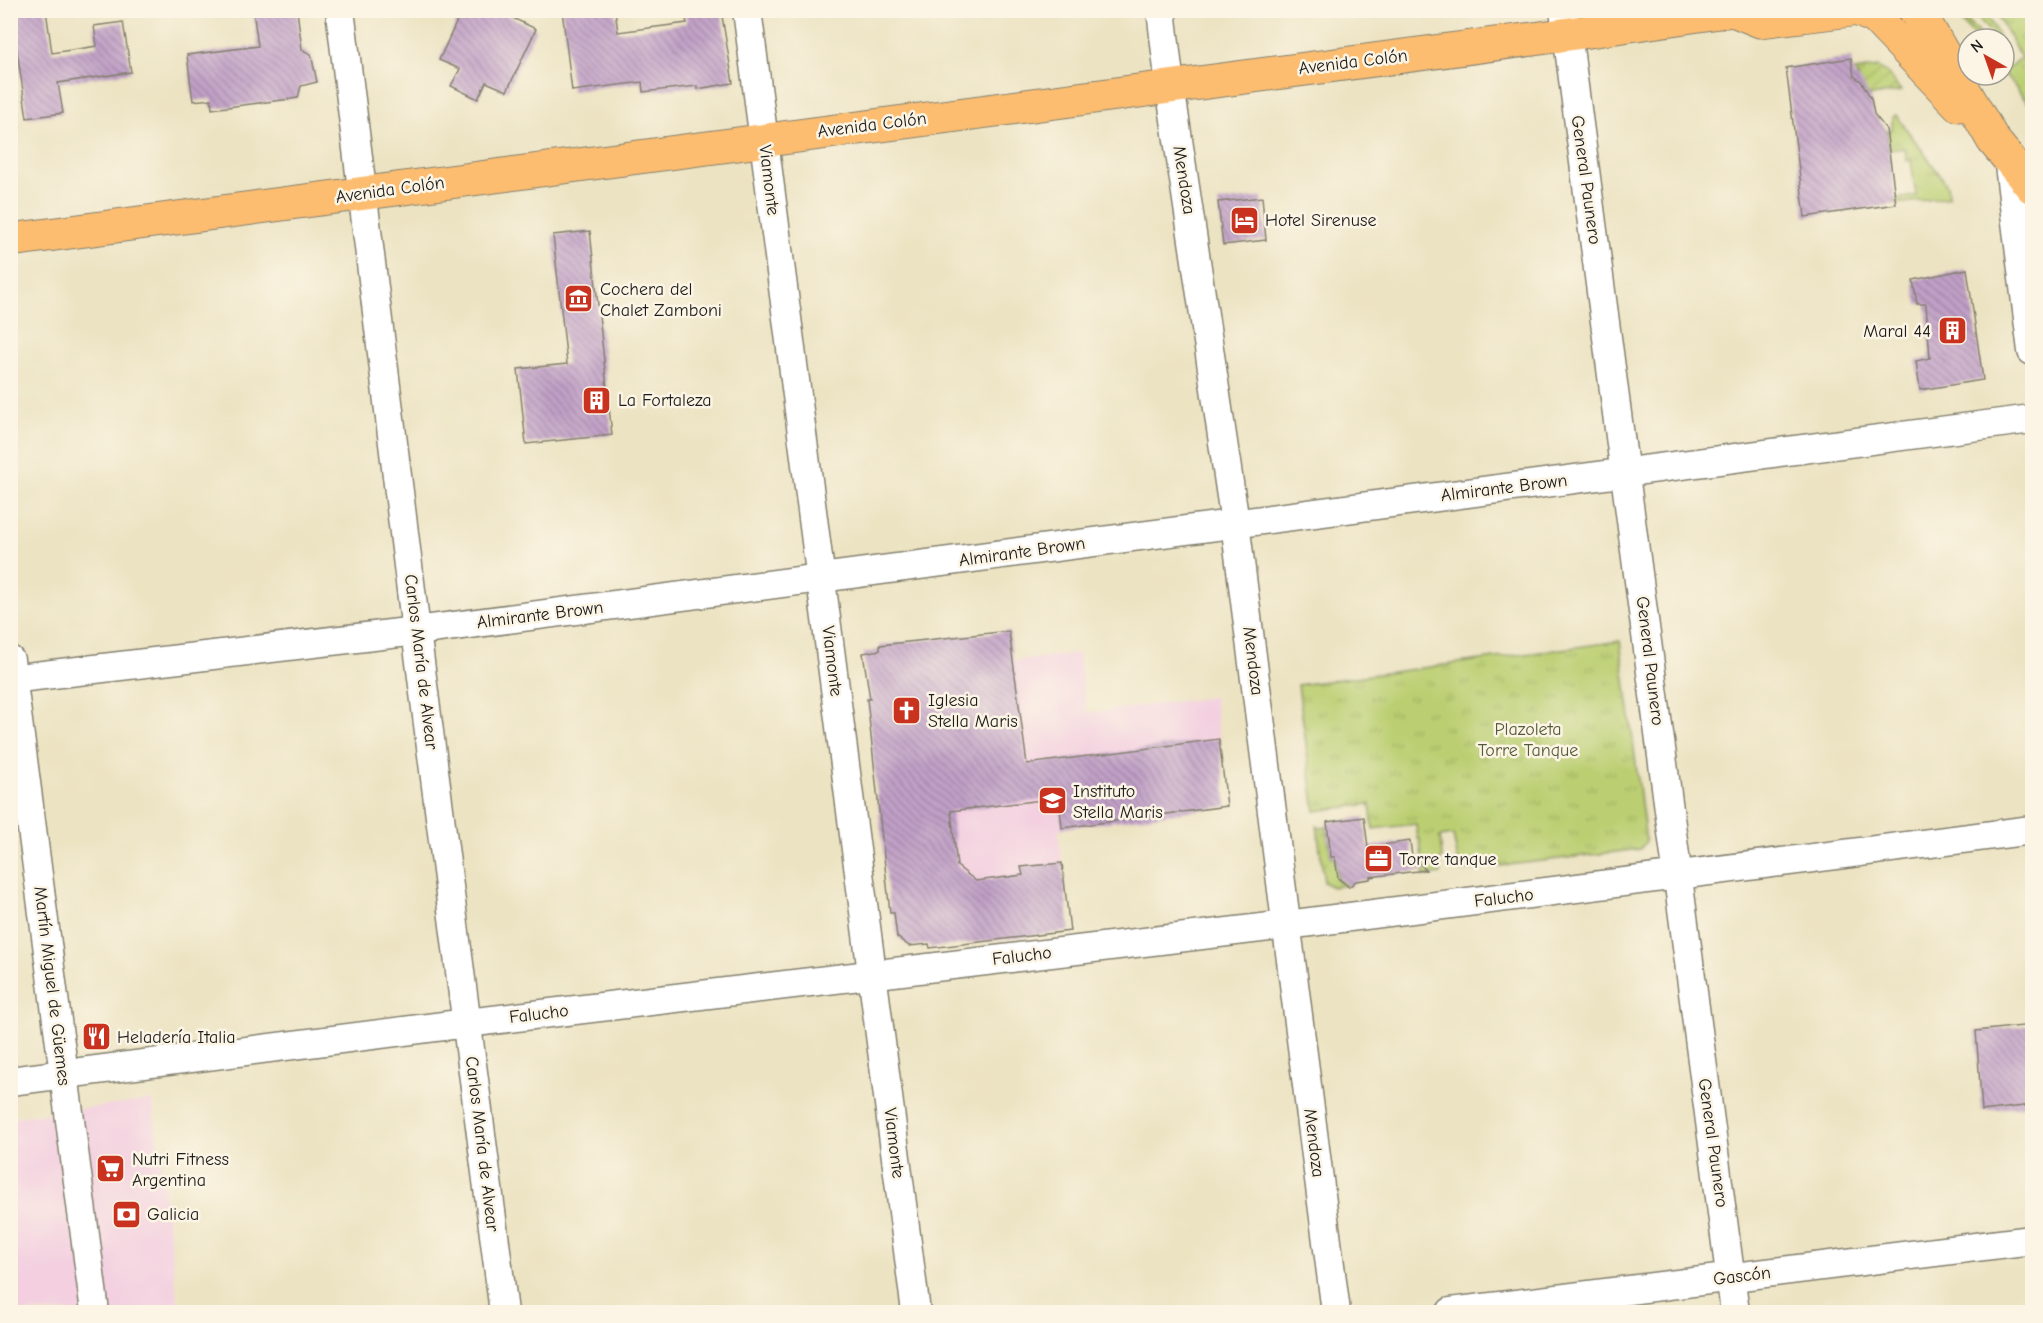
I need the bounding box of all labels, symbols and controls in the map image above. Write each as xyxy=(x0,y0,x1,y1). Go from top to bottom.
north arrow xyxy=(1956,27,2016,87)
text: N xyxy=(1967,36,1987,57)
street label: Avenida Colón xyxy=(1297,45,1409,79)
street label: Avenida Colón xyxy=(816,108,928,142)
street label: General Paunero xyxy=(1567,114,1605,246)
street label: Viamonte xyxy=(754,143,784,217)
street label: Mendoza xyxy=(1168,144,1200,216)
street label: Avenida Colón xyxy=(334,172,446,208)
hotel icon: Hotel Sirenuse xyxy=(1228,204,1260,236)
place label: Hotel Sirenuse xyxy=(1265,210,1376,231)
place label: Cochera del Chalet Zamboni xyxy=(600,279,722,321)
museum icon: Cochera del Chalet Zamboni xyxy=(563,283,595,315)
building icon: Maral 44 xyxy=(1936,315,1968,347)
place label: Maral 44 xyxy=(1863,321,1931,342)
building icon: La Fortaleza xyxy=(581,384,613,416)
place label: La Fortaleza xyxy=(618,390,712,411)
street label: Almirante Brown xyxy=(1440,470,1568,506)
street label: Almirante Brown xyxy=(958,533,1086,571)
street label: Carlos María de Alvear xyxy=(400,573,442,752)
street label: General Paunero xyxy=(1632,595,1668,727)
street label: Almirante Brown xyxy=(476,597,604,633)
street label: Viamonte xyxy=(817,624,847,698)
street label: Mendoza xyxy=(1238,625,1268,697)
place label: Iglesia Stella Maris xyxy=(928,690,1018,732)
church icon: Iglesia Stella Maris xyxy=(891,694,923,726)
park label: Plazoleta Torre Tanque xyxy=(1478,719,1578,761)
place label: Instituto Stella Maris xyxy=(1073,781,1163,823)
school or university icon: Instituto Stella Maris xyxy=(1036,785,1068,817)
office icon: Torre tanque xyxy=(1362,843,1394,875)
place label: Torre tanque xyxy=(1399,849,1497,870)
street label: Falucho xyxy=(1473,884,1535,912)
street label: Martín Miguel de Güemes xyxy=(29,885,75,1087)
street label: Falucho xyxy=(991,942,1053,970)
street label: Falucho xyxy=(508,1000,570,1028)
restaurant icon: Heladería Italia xyxy=(80,1021,112,1053)
place label: Heladería Italia xyxy=(117,1027,236,1048)
street label: Carlos María de Alvear xyxy=(461,1055,503,1234)
street label: General Paunero xyxy=(1694,1077,1732,1209)
street label: Viamonte xyxy=(879,1106,909,1180)
street label: Mendoza xyxy=(1299,1107,1329,1179)
place label: Nutri Fitness Argentina xyxy=(132,1149,229,1191)
supermarket icon: Nutri Fitness Argentina xyxy=(95,1153,127,1185)
bank icon: Galicia xyxy=(110,1198,142,1230)
place label: Galicia xyxy=(147,1204,199,1225)
street label: Gascón xyxy=(1712,1262,1772,1290)

